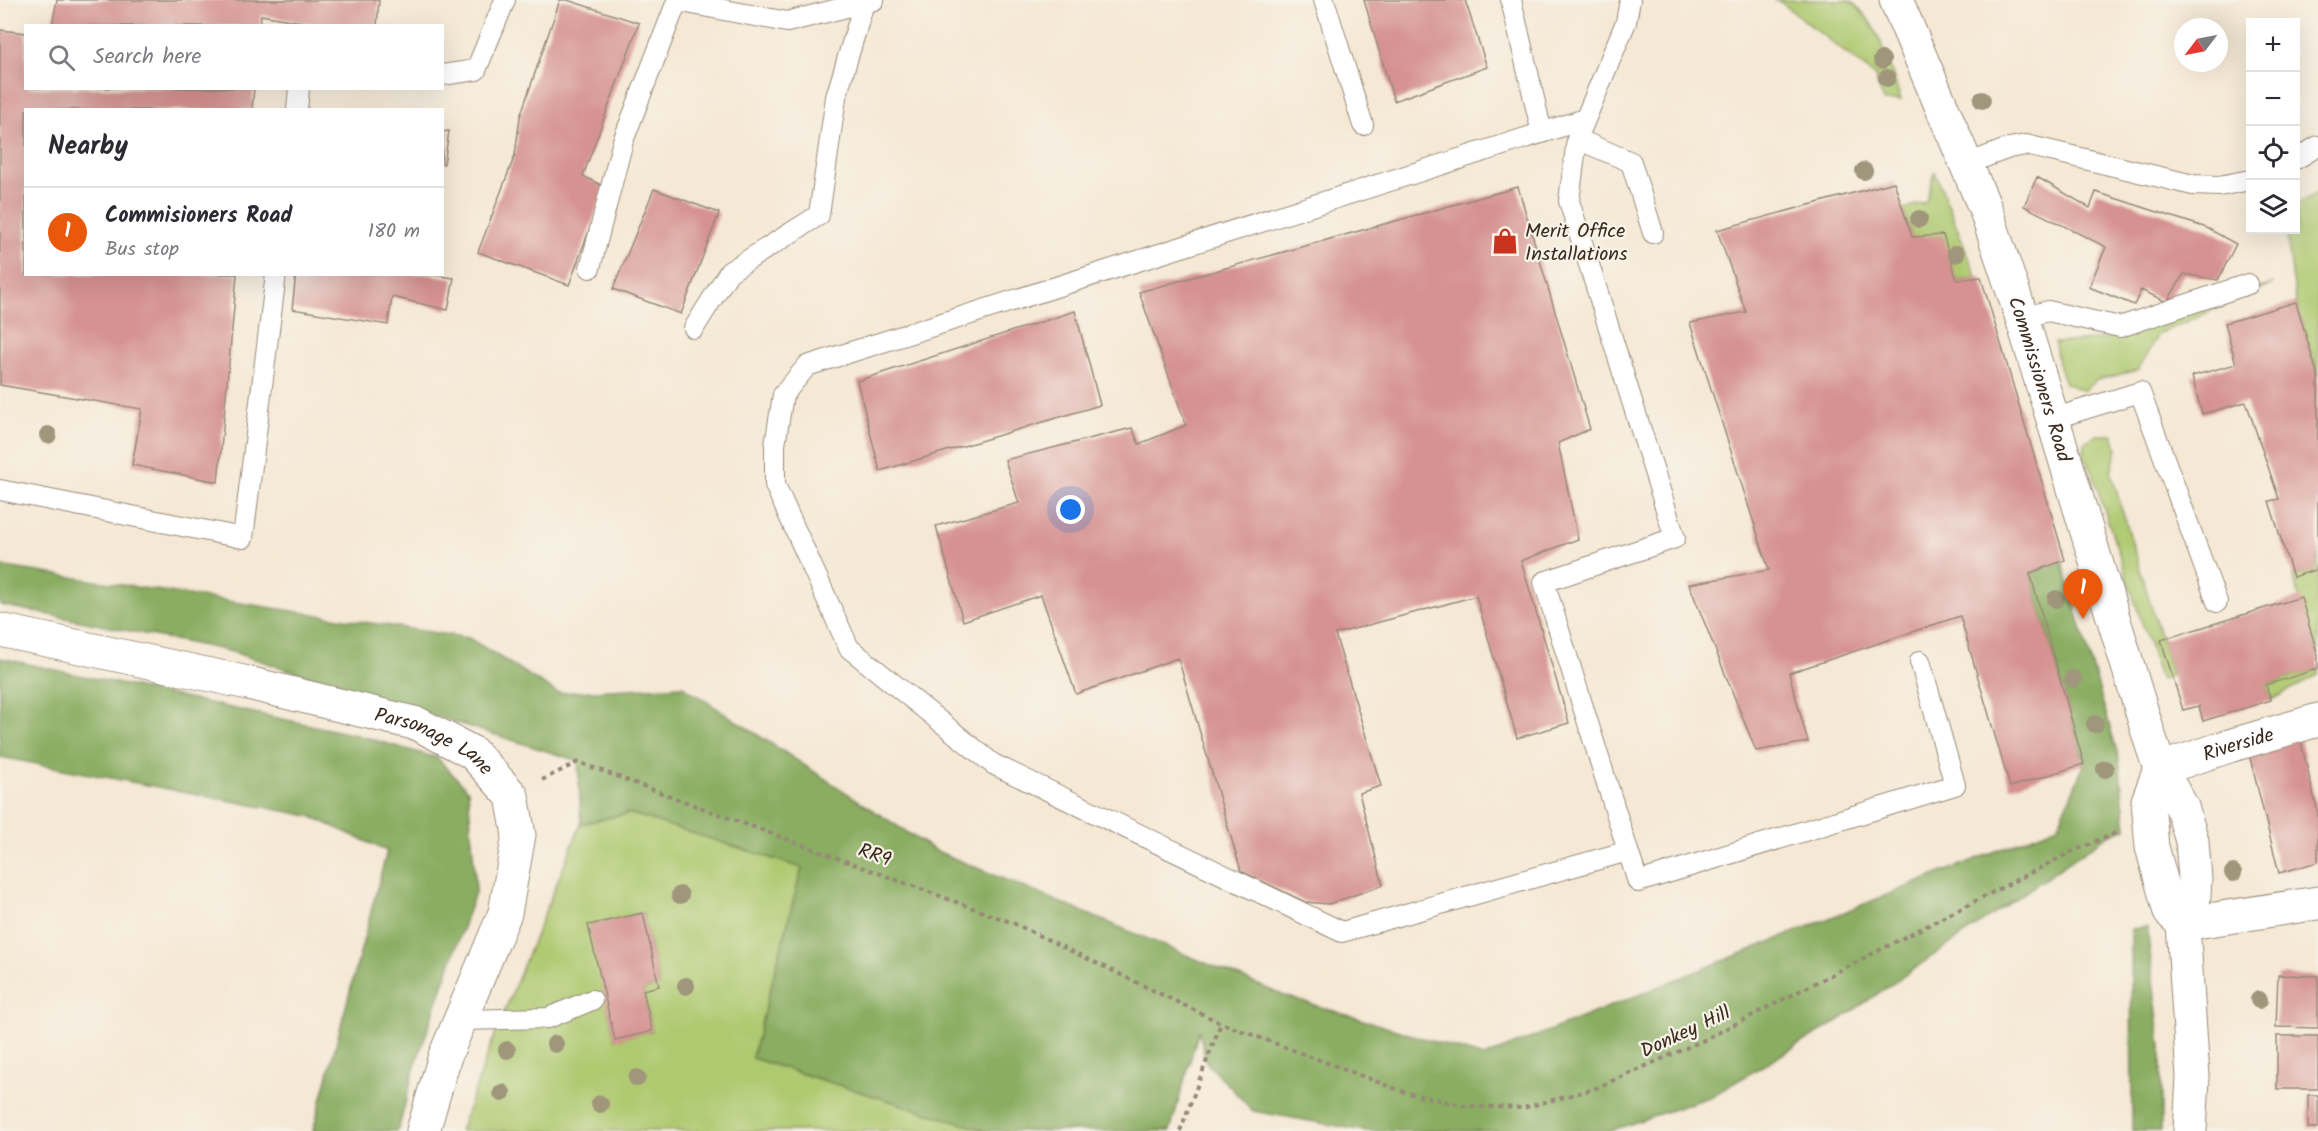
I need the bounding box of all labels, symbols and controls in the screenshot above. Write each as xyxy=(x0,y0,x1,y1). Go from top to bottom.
north arrow xyxy=(2174,18,2228,72)
map controls xyxy=(2246,18,2300,234)
button: + xyxy=(2246,18,2300,72)
search box xyxy=(24,24,444,90)
text: Search here xyxy=(93,40,201,75)
icon: search xyxy=(45,41,78,74)
button: − xyxy=(2246,72,2300,126)
text: Nearby xyxy=(48,126,128,168)
button: locate xyxy=(2246,126,2300,180)
button: layers xyxy=(2246,180,2300,234)
text: Commisioners Road xyxy=(105,199,292,234)
text: 1 xyxy=(64,216,71,248)
text: 180 m xyxy=(368,216,420,248)
place label: Merit Office Installations xyxy=(1525,216,1628,271)
shop icon: Merit Office Installations xyxy=(1490,226,1520,256)
text: Bus stop xyxy=(105,234,179,266)
street label: Commissioners Road xyxy=(1998,293,2079,467)
your location xyxy=(1056,495,1085,524)
pin: 1 xyxy=(2064,570,2102,619)
street label: Parsonage Lane xyxy=(371,700,500,784)
street label: Riverside xyxy=(2199,720,2278,772)
street label: RR9 xyxy=(853,835,896,877)
street label: Donkey Hill xyxy=(1635,998,1736,1068)

